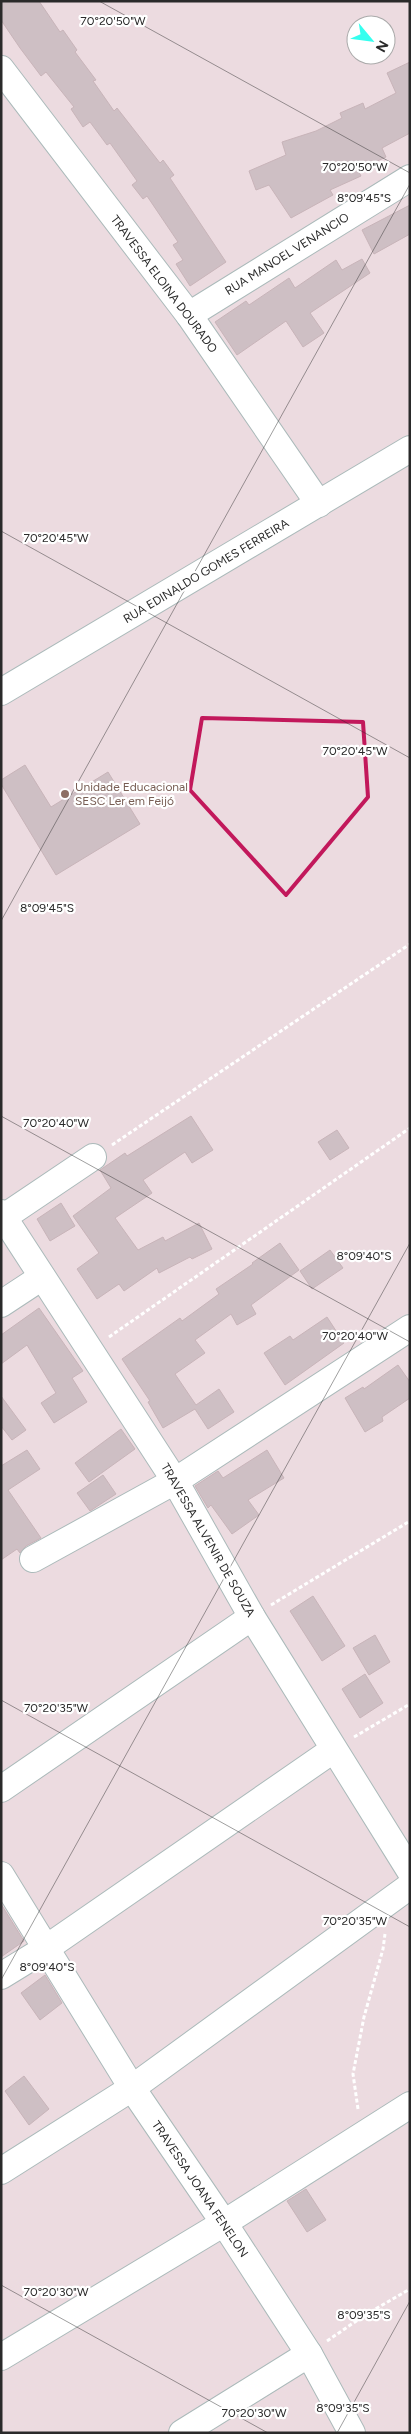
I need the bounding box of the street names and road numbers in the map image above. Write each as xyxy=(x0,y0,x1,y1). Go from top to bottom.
street label: RUA MANOEL VENANCIO xyxy=(222,210,352,298)
street label: TRAVESSA ELOINA DOURADO xyxy=(108,213,220,355)
street label: RUA EDINALDO GOMES FERREIRA xyxy=(121,516,291,626)
street label: TRAVESSA ALVENIR DE SOUZA xyxy=(158,1461,258,1619)
street label: TRAVESSA JOANA FENELON xyxy=(149,2118,251,2260)

